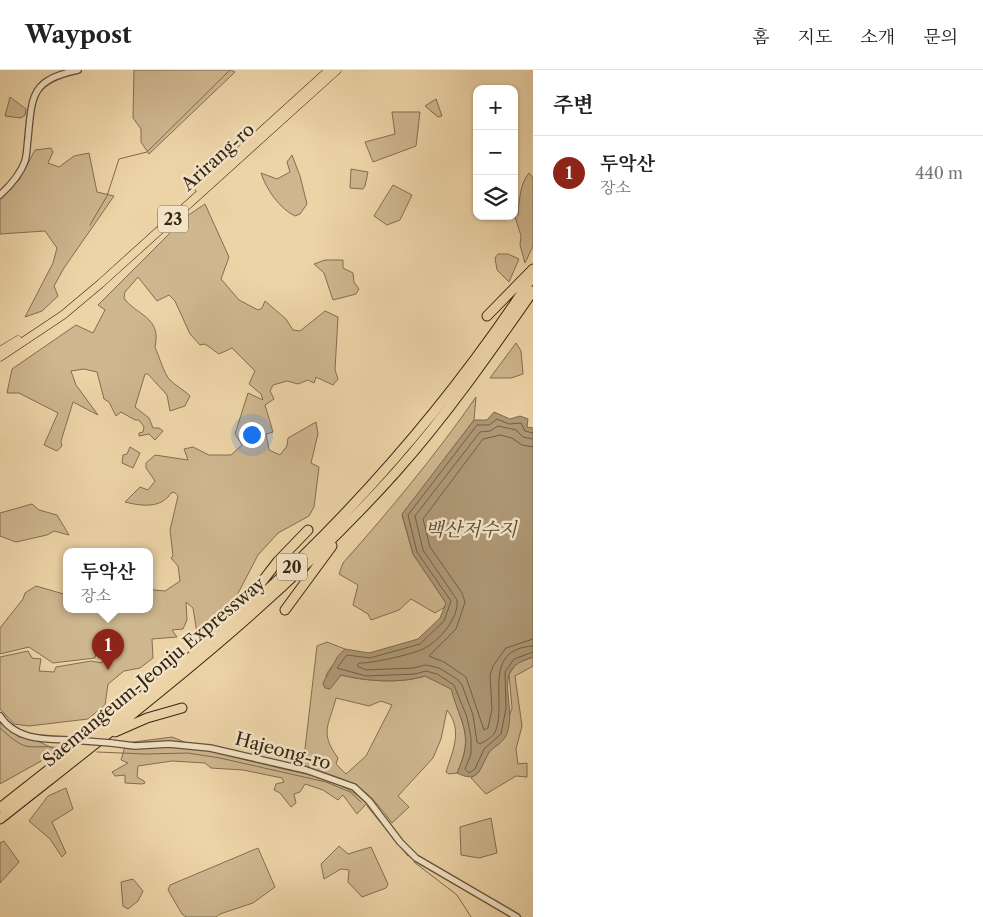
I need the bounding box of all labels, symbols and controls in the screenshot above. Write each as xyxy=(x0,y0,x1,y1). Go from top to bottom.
text: Waypost xyxy=(25,20,132,49)
text: 홈 xyxy=(752,26,770,48)
text: 지도 xyxy=(798,26,832,48)
text: 소개 xyxy=(860,26,895,48)
text: 문의 xyxy=(923,26,958,48)
map controls xyxy=(473,85,518,220)
button: + xyxy=(473,85,518,130)
text: 주변 xyxy=(553,92,594,117)
street label: Arirang-ro xyxy=(176,118,259,196)
button: − xyxy=(473,130,518,175)
text: 두악산 xyxy=(600,152,655,175)
text: 1 xyxy=(565,163,573,183)
text: 440 m xyxy=(915,163,963,183)
button: layers xyxy=(473,175,518,220)
text: 장소 xyxy=(600,177,631,197)
road number: 23 xyxy=(158,206,188,232)
your location xyxy=(239,422,265,448)
water label: 백산저수지 xyxy=(425,518,519,541)
popup xyxy=(63,548,153,613)
road number: 20 xyxy=(277,554,307,581)
text: 두악산 xyxy=(80,560,136,583)
street label: Saemangeum-Jeonju Expressway xyxy=(38,572,270,771)
text: 장소 xyxy=(80,585,111,605)
pin: 1 xyxy=(92,629,124,670)
street label: Hajeong-ro xyxy=(233,728,333,774)

